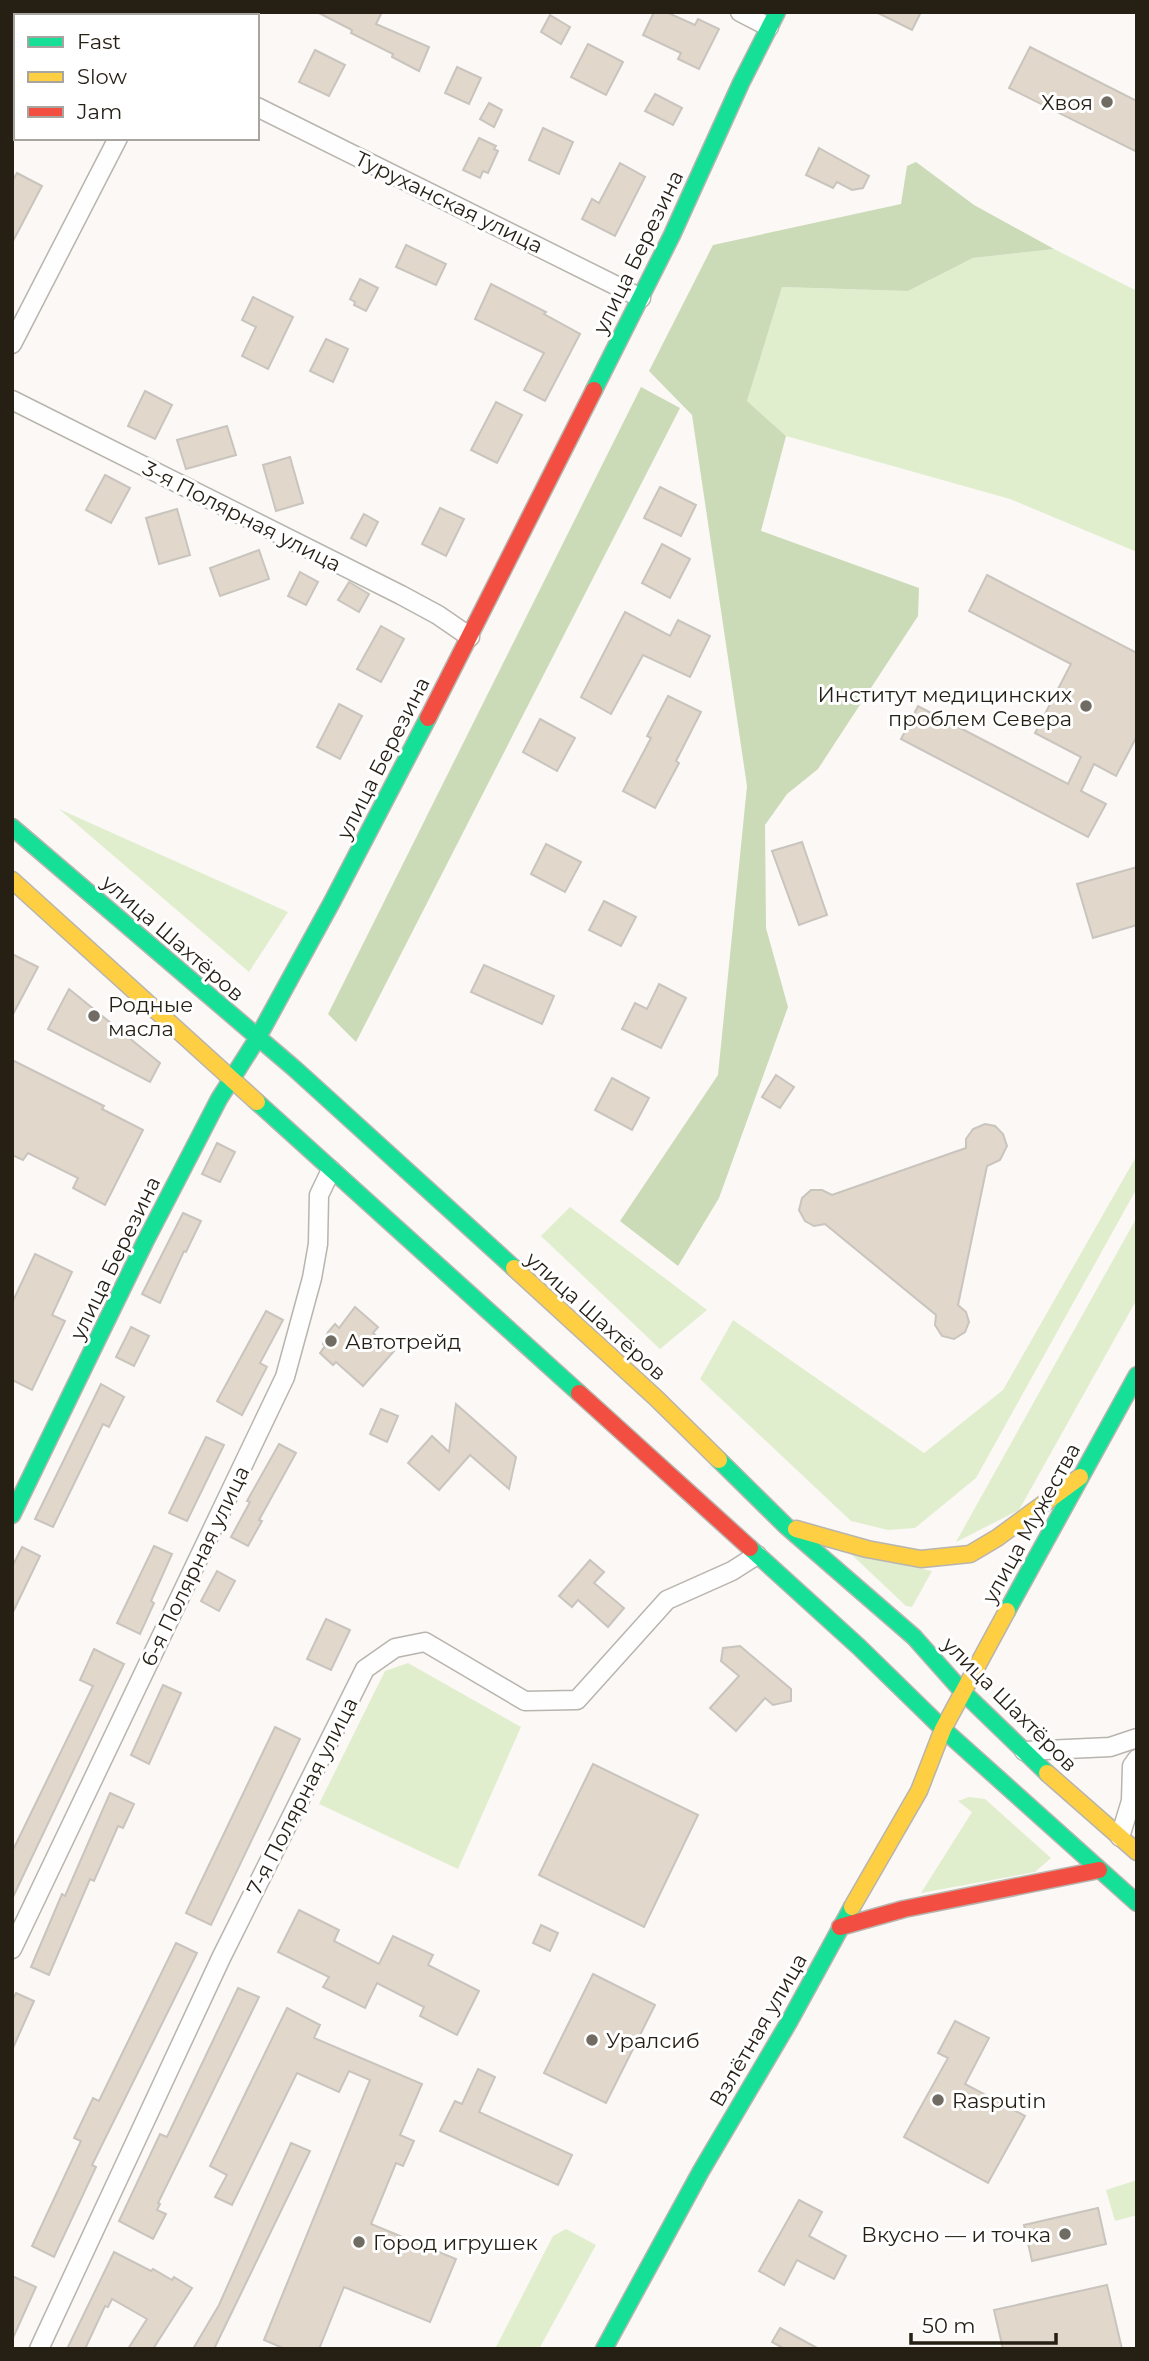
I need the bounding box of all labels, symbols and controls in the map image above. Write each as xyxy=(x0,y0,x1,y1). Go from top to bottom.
legend xyxy=(14,14,259,140)
text: Fast xyxy=(77,29,121,54)
text: Slow xyxy=(77,64,127,89)
place label: Хвоя xyxy=(1041,90,1093,115)
marker: Хвоя xyxy=(1099,94,1115,110)
text: Jam xyxy=(76,99,122,124)
street label: Туруханская улица xyxy=(351,146,547,258)
street label: улица Березина xyxy=(587,166,688,339)
street label: 3-я Полярная улица xyxy=(139,455,345,577)
street label: улица Березина xyxy=(331,673,435,844)
place label: Институт медицинских проблем Севера xyxy=(817,682,1072,731)
marker: Институт медицинских проблем Севера xyxy=(1078,698,1094,714)
street label: улица Шахтёров xyxy=(96,869,249,1006)
place label: Родные масла xyxy=(108,992,193,1041)
marker: Родные масла xyxy=(86,1008,102,1024)
street label: улица Березина xyxy=(64,1172,165,1345)
street label: улица Шахтёров xyxy=(520,1246,671,1386)
place label: Автотрейд xyxy=(345,1329,461,1354)
marker: Автотрейд xyxy=(323,1333,339,1349)
street label: улица Мужества xyxy=(976,1439,1085,1608)
street label: 6-я Полярная улица xyxy=(136,1462,254,1670)
street label: улица Шахтёров xyxy=(937,1631,1082,1776)
street label: 7-я Полярная улица xyxy=(241,1693,363,1899)
street label: Взлётная улица xyxy=(704,1949,812,2111)
place label: Уралсиб xyxy=(606,2028,700,2053)
marker: Уралсиб xyxy=(584,2032,600,2048)
place label: Rasputin xyxy=(952,2088,1046,2113)
marker: Rasputin xyxy=(930,2092,946,2108)
place label: Вкусно — и точка xyxy=(861,2222,1051,2247)
marker: Вкусно — и точка xyxy=(1057,2226,1073,2242)
place label: Город игрушек xyxy=(373,2230,538,2255)
marker: Город игрушек xyxy=(351,2234,367,2250)
scale bar xyxy=(911,2302,1056,2346)
text: 50 m xyxy=(922,2313,976,2338)

